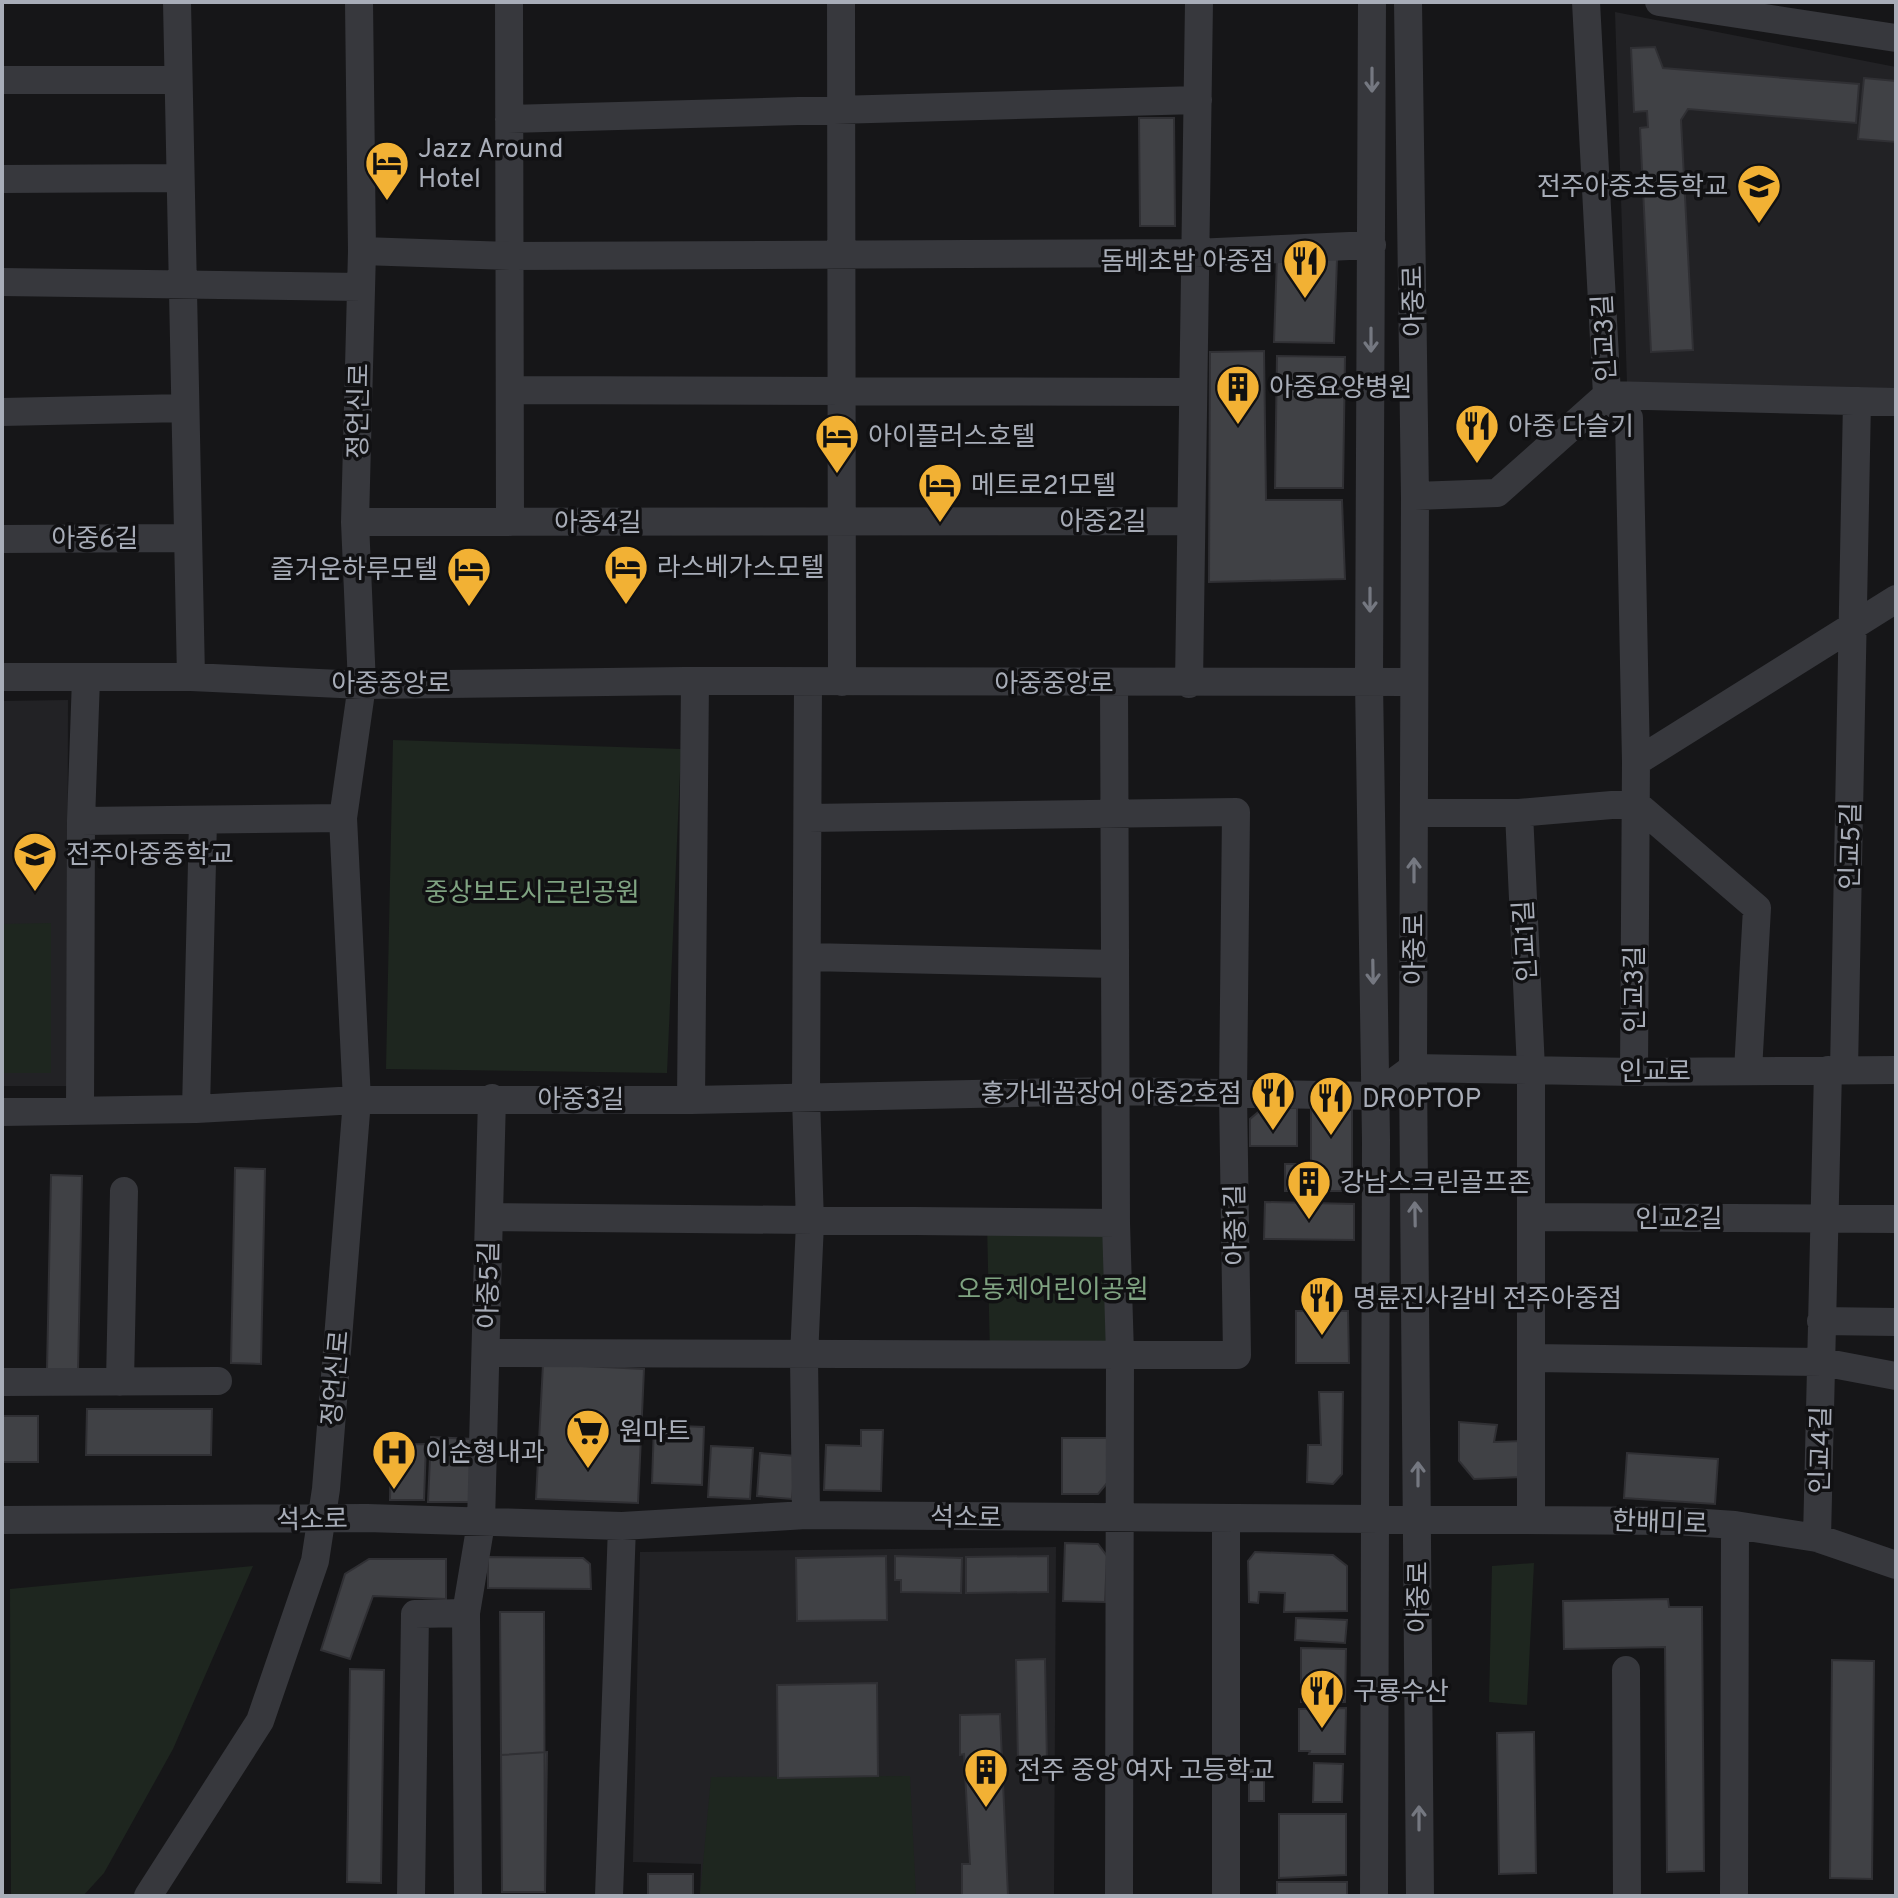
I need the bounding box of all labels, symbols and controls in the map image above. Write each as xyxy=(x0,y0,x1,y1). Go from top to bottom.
one-way arrow xyxy=(1364,66,1380,93)
place label: Jazz Around Hotel xyxy=(418,134,563,197)
hotel icon: Jazz Around Hotel xyxy=(363,139,411,202)
school or university icon: 전주아중초등학교 xyxy=(1735,162,1783,225)
place label: 전주아중초등학교 xyxy=(1537,172,1728,205)
restaurant icon: 돔베초밥 아중점 xyxy=(1281,237,1329,300)
place label: 돔베초밥 아중점 xyxy=(1100,247,1274,280)
street label: 아중로 xyxy=(1398,265,1433,337)
street label: 인교3길 xyxy=(1588,293,1625,382)
one-way arrow xyxy=(1363,326,1379,353)
street label: 정언신로 xyxy=(343,363,378,459)
building icon: 아중요양병원 xyxy=(1214,363,1262,426)
place label: 아중요양병원 xyxy=(1269,373,1413,406)
restaurant icon: 아중 다슬기 xyxy=(1453,402,1501,465)
hotel icon: 아이플러스호텔 xyxy=(813,412,861,475)
place label: 아중 다슬기 xyxy=(1508,412,1634,445)
place label: 아이플러스호텔 xyxy=(868,422,1035,455)
hotel icon: 메트로21모텔 xyxy=(916,461,964,524)
place label: 메트로21모텔 xyxy=(971,471,1116,504)
street label: 아중2길 xyxy=(1059,507,1147,540)
street label: 아중4길 xyxy=(554,508,642,541)
street label: 아중6길 xyxy=(51,524,139,557)
hotel icon: 라스베가스모텔 xyxy=(602,543,650,606)
hotel icon: 즐거운하루모텔 xyxy=(445,545,493,608)
place label: 라스베가스모텔 xyxy=(657,553,824,586)
place label: 즐거운하루모텔 xyxy=(271,555,438,588)
one-way arrow xyxy=(1362,586,1378,613)
street label: 아중중앙로 xyxy=(331,669,451,702)
street label: 아중중앙로 xyxy=(994,669,1114,702)
street label: 인교5길 xyxy=(1835,802,1870,890)
school or university icon: 전주아중중학교 xyxy=(11,830,59,893)
place label: 전주아중중학교 xyxy=(66,840,233,873)
one-way arrow xyxy=(1406,857,1422,884)
park label: 중상보도시근린공원 xyxy=(424,878,640,911)
street label: 인교1길 xyxy=(1509,899,1546,982)
street label: 아중로 xyxy=(1400,913,1433,985)
street label: 인교3길 xyxy=(1620,945,1653,1033)
one-way arrow xyxy=(1365,958,1381,985)
street label: 인교로 xyxy=(1619,1057,1691,1090)
restaurant icon: 홍가네꼼장어 아중2호점 xyxy=(1249,1069,1297,1132)
restaurant icon: DROPTOP xyxy=(1307,1074,1355,1137)
place label: 홍가네꼼장어 아중2호점 xyxy=(981,1079,1242,1112)
place label: DROPTOP xyxy=(1362,1084,1481,1117)
street label: 아중3길 xyxy=(537,1085,625,1118)
building icon: 강남스크린골프존 xyxy=(1285,1158,1333,1221)
place label: 강남스크린골프존 xyxy=(1340,1168,1531,1201)
street label: 아중1길 xyxy=(1220,1184,1255,1266)
one-way arrow xyxy=(1408,1201,1423,1228)
street label: 인교2길 xyxy=(1635,1204,1723,1237)
street label: 아중5길 xyxy=(473,1241,508,1329)
restaurant icon: 명륜진사갈비 전주아중점 xyxy=(1298,1274,1346,1337)
park label: 오동제어린이공원 xyxy=(957,1275,1149,1308)
place label: 명륜진사갈비 전주아중점 xyxy=(1353,1284,1622,1317)
street label: 정언신로 xyxy=(317,1329,358,1427)
street label: 인교4길 xyxy=(1805,1406,1840,1494)
supermarket icon: 원마트 xyxy=(564,1407,612,1470)
place label: 원마트 xyxy=(619,1417,691,1450)
hospital icon: 이순형내과 xyxy=(370,1428,418,1491)
place label: 이순형내과 xyxy=(425,1438,545,1471)
one-way arrow xyxy=(1410,1461,1426,1488)
street label: 석소로 xyxy=(930,1502,1002,1537)
street label: 석소로 xyxy=(276,1504,348,1539)
street label: 한배미로 xyxy=(1612,1506,1708,1543)
street label: 아중로 xyxy=(1404,1561,1437,1633)
restaurant icon: 구룡수산 xyxy=(1298,1667,1346,1730)
place label: 구룡수산 xyxy=(1353,1677,1449,1710)
building icon: 전주 중앙 여자 고등학교 xyxy=(962,1746,1010,1809)
place label: 전주 중앙 여자 고등학교 xyxy=(1017,1756,1275,1789)
one-way arrow xyxy=(1412,1805,1427,1832)

